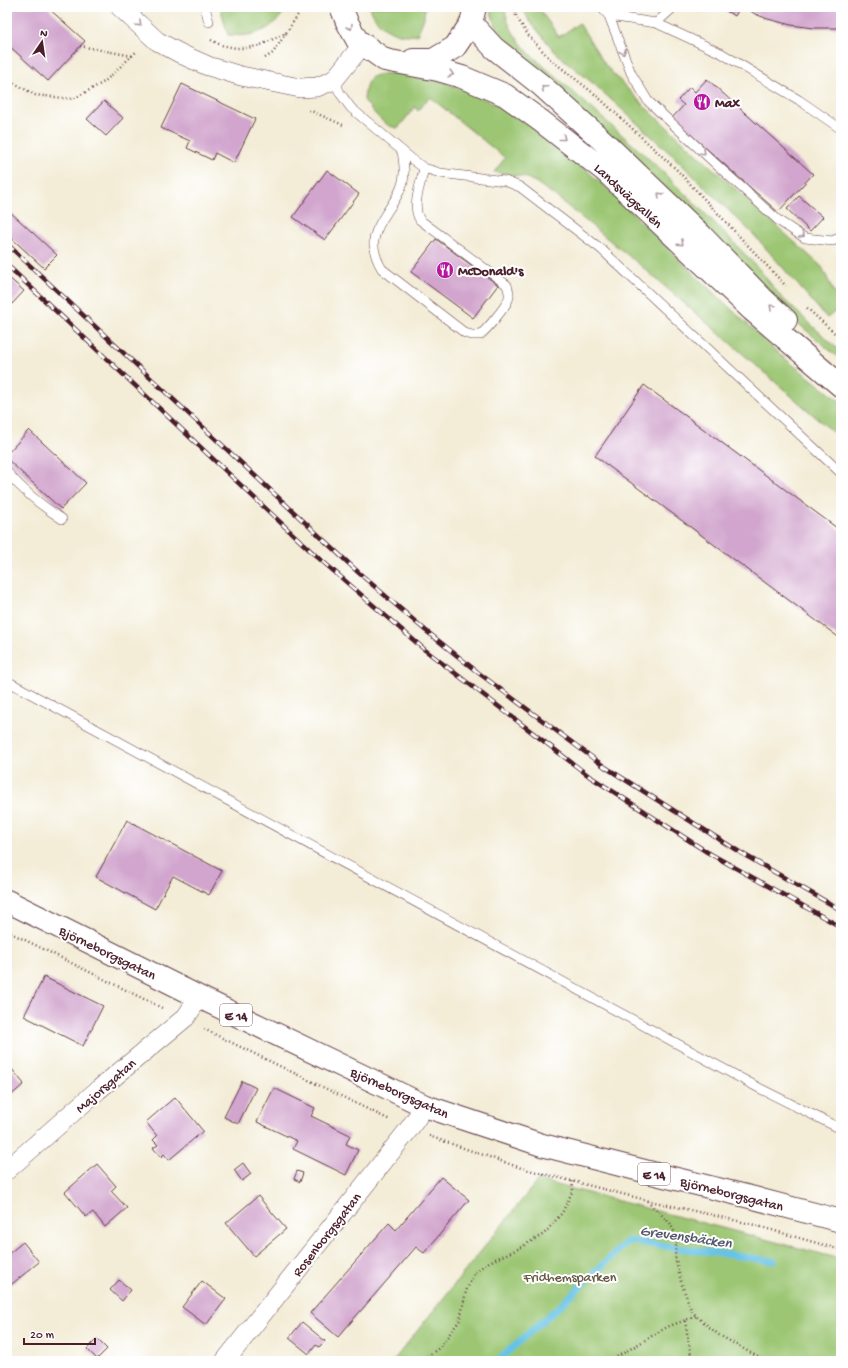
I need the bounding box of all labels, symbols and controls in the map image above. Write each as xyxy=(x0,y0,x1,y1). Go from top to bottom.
one-way arrow xyxy=(134,19,142,27)
north arrow xyxy=(22,22,62,62)
one-way arrow xyxy=(345,23,352,30)
text: N xyxy=(39,28,49,41)
one-way arrow xyxy=(618,49,626,56)
one-way arrow xyxy=(447,69,454,78)
one-way arrow xyxy=(541,85,549,93)
restaurant icon: Max xyxy=(692,92,712,112)
place label: Max xyxy=(715,96,740,113)
one-way arrow xyxy=(558,133,565,140)
one-way arrow xyxy=(698,147,705,154)
street label: Landsvägsallén xyxy=(589,161,665,233)
one-way arrow xyxy=(657,193,665,200)
one-way arrow xyxy=(798,230,805,238)
one-way arrow xyxy=(676,238,684,245)
restaurant icon: McDonald's xyxy=(435,260,455,280)
place label: McDonald's xyxy=(458,264,524,281)
one-way arrow xyxy=(769,304,777,312)
street label: Björneborgsgatan xyxy=(55,923,159,985)
road number: E 14 xyxy=(220,1004,252,1026)
street label: Majorsgatan xyxy=(73,1056,141,1118)
street label: Björneborgsgatan xyxy=(346,1065,451,1124)
road number: E 14 xyxy=(638,1163,670,1185)
street label: Björneborgsgatan xyxy=(677,1174,785,1217)
street label: Rosenborgsgatan xyxy=(290,1190,366,1281)
water label: Grevensbäcken xyxy=(639,1223,734,1253)
park label: Fridhemsparken xyxy=(523,1270,617,1287)
scale bar xyxy=(24,1320,95,1346)
text: 20 m xyxy=(30,1329,55,1343)

